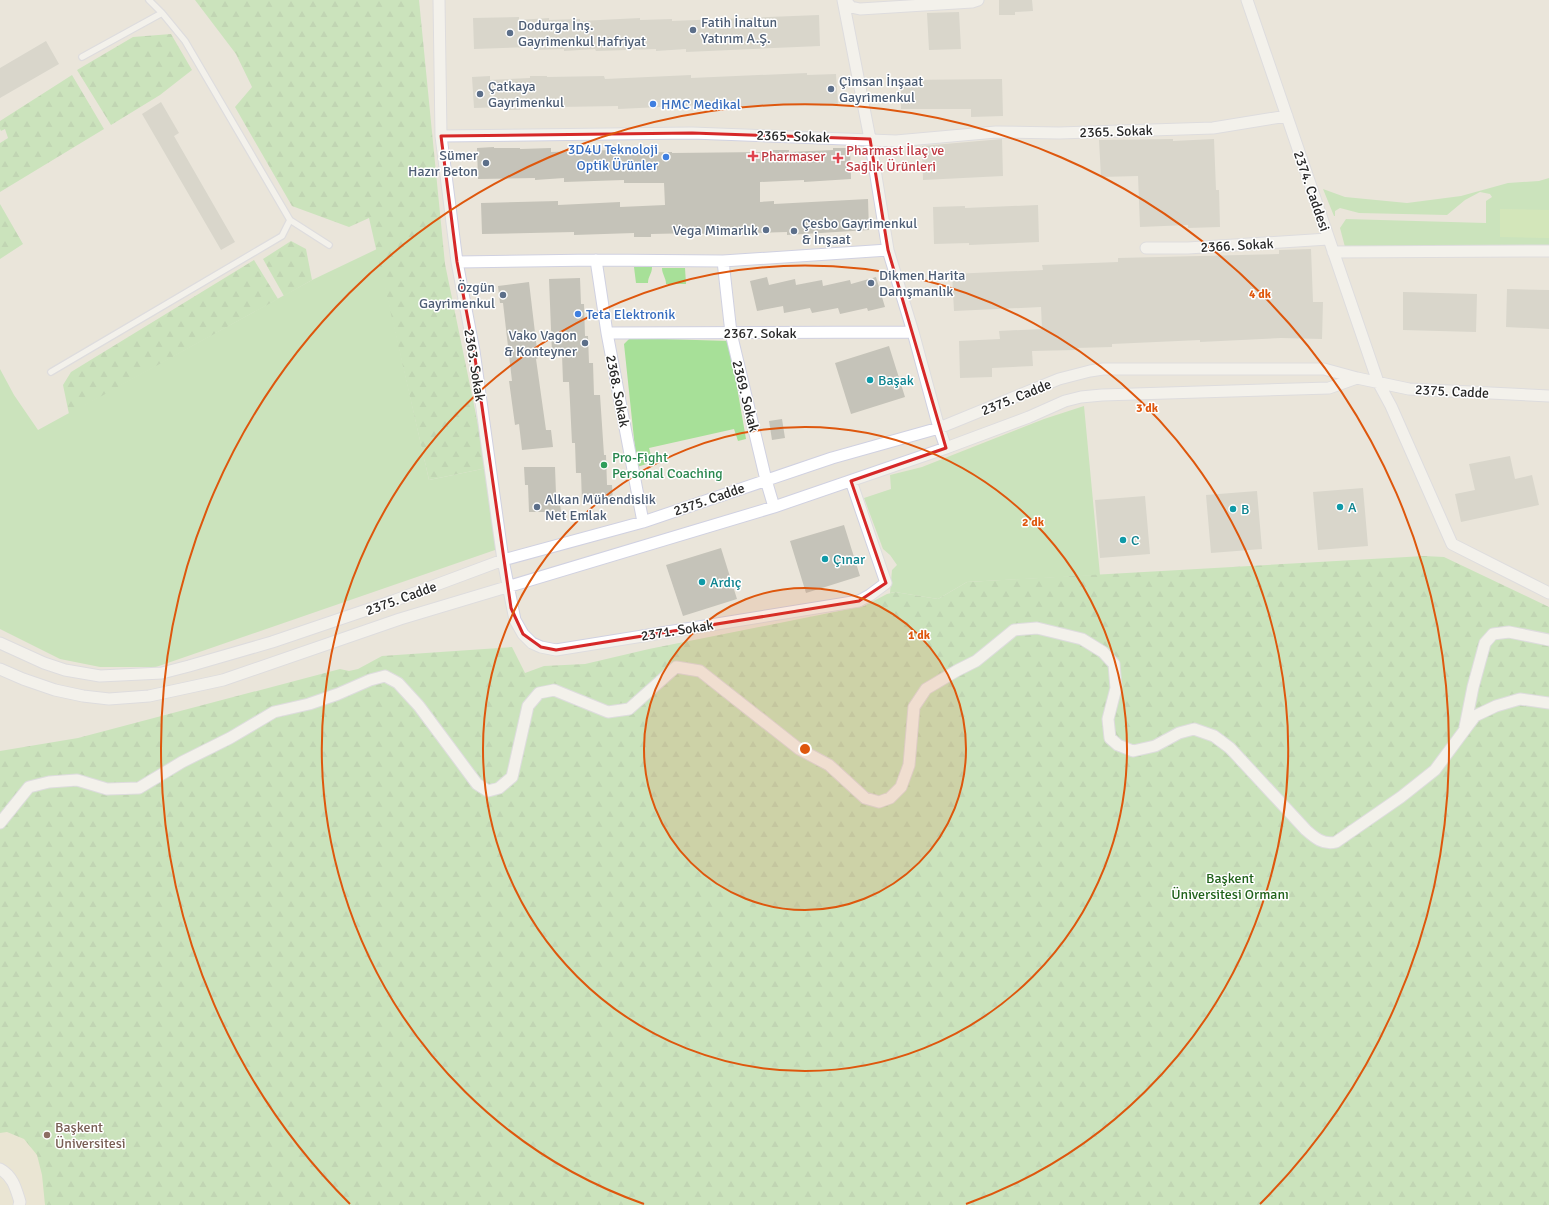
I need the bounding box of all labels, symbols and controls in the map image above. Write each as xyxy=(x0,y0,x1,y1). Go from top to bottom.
place label: Fatih İnaltun Yatırım A.Ş. xyxy=(701,14,777,47)
place label: Dodurga İnş. Gayrimenkul Hafriyat xyxy=(518,17,646,50)
marker: Fatih İnaltun Yatırım A.Ş. xyxy=(688,25,698,35)
marker: Dodurga İnş. Gayrimenkul Hafriyat xyxy=(505,28,515,38)
place label: Çimsan İnşaat Gayrimenkul xyxy=(839,73,923,106)
place label: Çatkaya Gayrimenkul xyxy=(488,78,564,111)
marker: Çimsan İnşaat Gayrimenkul xyxy=(826,84,836,94)
marker: Çatkaya Gayrimenkul xyxy=(475,89,485,99)
place label: HMC Medikal xyxy=(661,96,741,113)
marker: HMC Medikal xyxy=(648,99,658,109)
street label: 2365. Sokak xyxy=(1079,122,1153,141)
street label: 2365. Sokak xyxy=(756,127,830,146)
place label: 3D4U Teknoloji Optik Ürünler xyxy=(568,141,659,174)
place label: Pharmast İlaç ve Sağlık Ürünleri xyxy=(846,142,944,175)
place label: Sümer Hazır Beton xyxy=(408,147,479,180)
place label: Pharmaser xyxy=(761,148,826,165)
street label: 2374. Caddesi xyxy=(1290,149,1333,234)
marker: Pharmaser xyxy=(748,151,758,161)
marker: 3D4U Teknoloji Optik Ürünler xyxy=(661,152,671,162)
marker: Pharmast İlaç ve Sağlık Ürünleri xyxy=(833,153,843,163)
marker: Sümer Hazır Beton xyxy=(481,158,491,168)
place label: Çesbo Gayrimenkul & İnşaat xyxy=(802,215,917,248)
place label: Vega Mimarlık xyxy=(673,222,758,239)
marker: Vega Mimarlık xyxy=(761,225,771,235)
marker: Çesbo Gayrimenkul & İnşaat xyxy=(789,226,799,236)
street label: 2366. Sokak xyxy=(1200,235,1274,256)
place label: Dikmen Harita Danışmanlık xyxy=(879,267,965,300)
marker: Dikmen Harita Danışmanlık xyxy=(866,278,876,288)
place label: Özgün Gayrimenkul xyxy=(419,279,495,312)
text: 4 dk xyxy=(1249,287,1272,302)
marker: Özgün Gayrimenkul xyxy=(498,290,508,300)
place label: Teta Elektronik xyxy=(586,306,675,323)
marker: Teta Elektronik xyxy=(573,309,583,319)
street label: 2367. Sokak xyxy=(723,325,797,342)
place label: Vako Vagon & Konteyner xyxy=(504,327,578,360)
street label: 2363. Sokak xyxy=(460,328,489,403)
marker: Vako Vagon & Konteyner xyxy=(580,338,590,348)
street label: 2368. Sokak xyxy=(602,354,633,429)
street label: 2369. Sokak xyxy=(728,359,763,434)
place label: Başak xyxy=(878,372,914,389)
marker: Başak xyxy=(865,375,875,385)
street label: 2375. Cadde xyxy=(979,376,1054,419)
street label: 2375. Cadde xyxy=(1414,381,1489,402)
text: 3 dk xyxy=(1136,401,1159,416)
place label: Pro-Fight Personal Coaching xyxy=(612,449,723,482)
marker: Pro-Fight Personal Coaching xyxy=(599,460,609,470)
street label: 2375. Cadde xyxy=(671,479,747,520)
place label: Alkan Mühendislik Net Emlak xyxy=(545,491,656,524)
place label: A xyxy=(1348,499,1357,516)
place label: B xyxy=(1241,501,1249,518)
marker: Alkan Mühendislik Net Emlak xyxy=(532,502,542,512)
marker: A xyxy=(1335,502,1345,512)
marker: B xyxy=(1228,504,1238,514)
text: 2 dk xyxy=(1022,515,1045,530)
place label: C xyxy=(1131,532,1139,549)
marker: C xyxy=(1118,535,1128,545)
place label: Çınar xyxy=(833,551,866,568)
marker: Çınar xyxy=(820,554,830,564)
place label: Ardıç xyxy=(710,574,742,591)
marker: Ardıç xyxy=(697,577,707,587)
street label: 2375. Cadde xyxy=(363,578,439,619)
street label: 2371. Sokak xyxy=(640,616,715,645)
text: 1 dk xyxy=(908,628,931,643)
centre of rings xyxy=(798,742,812,756)
park label: Başkent Üniversitesi Ormanı xyxy=(1171,870,1289,903)
place label: Başkent Üniversitesi xyxy=(55,1119,126,1152)
marker: Başkent Üniversitesi xyxy=(42,1130,52,1140)

